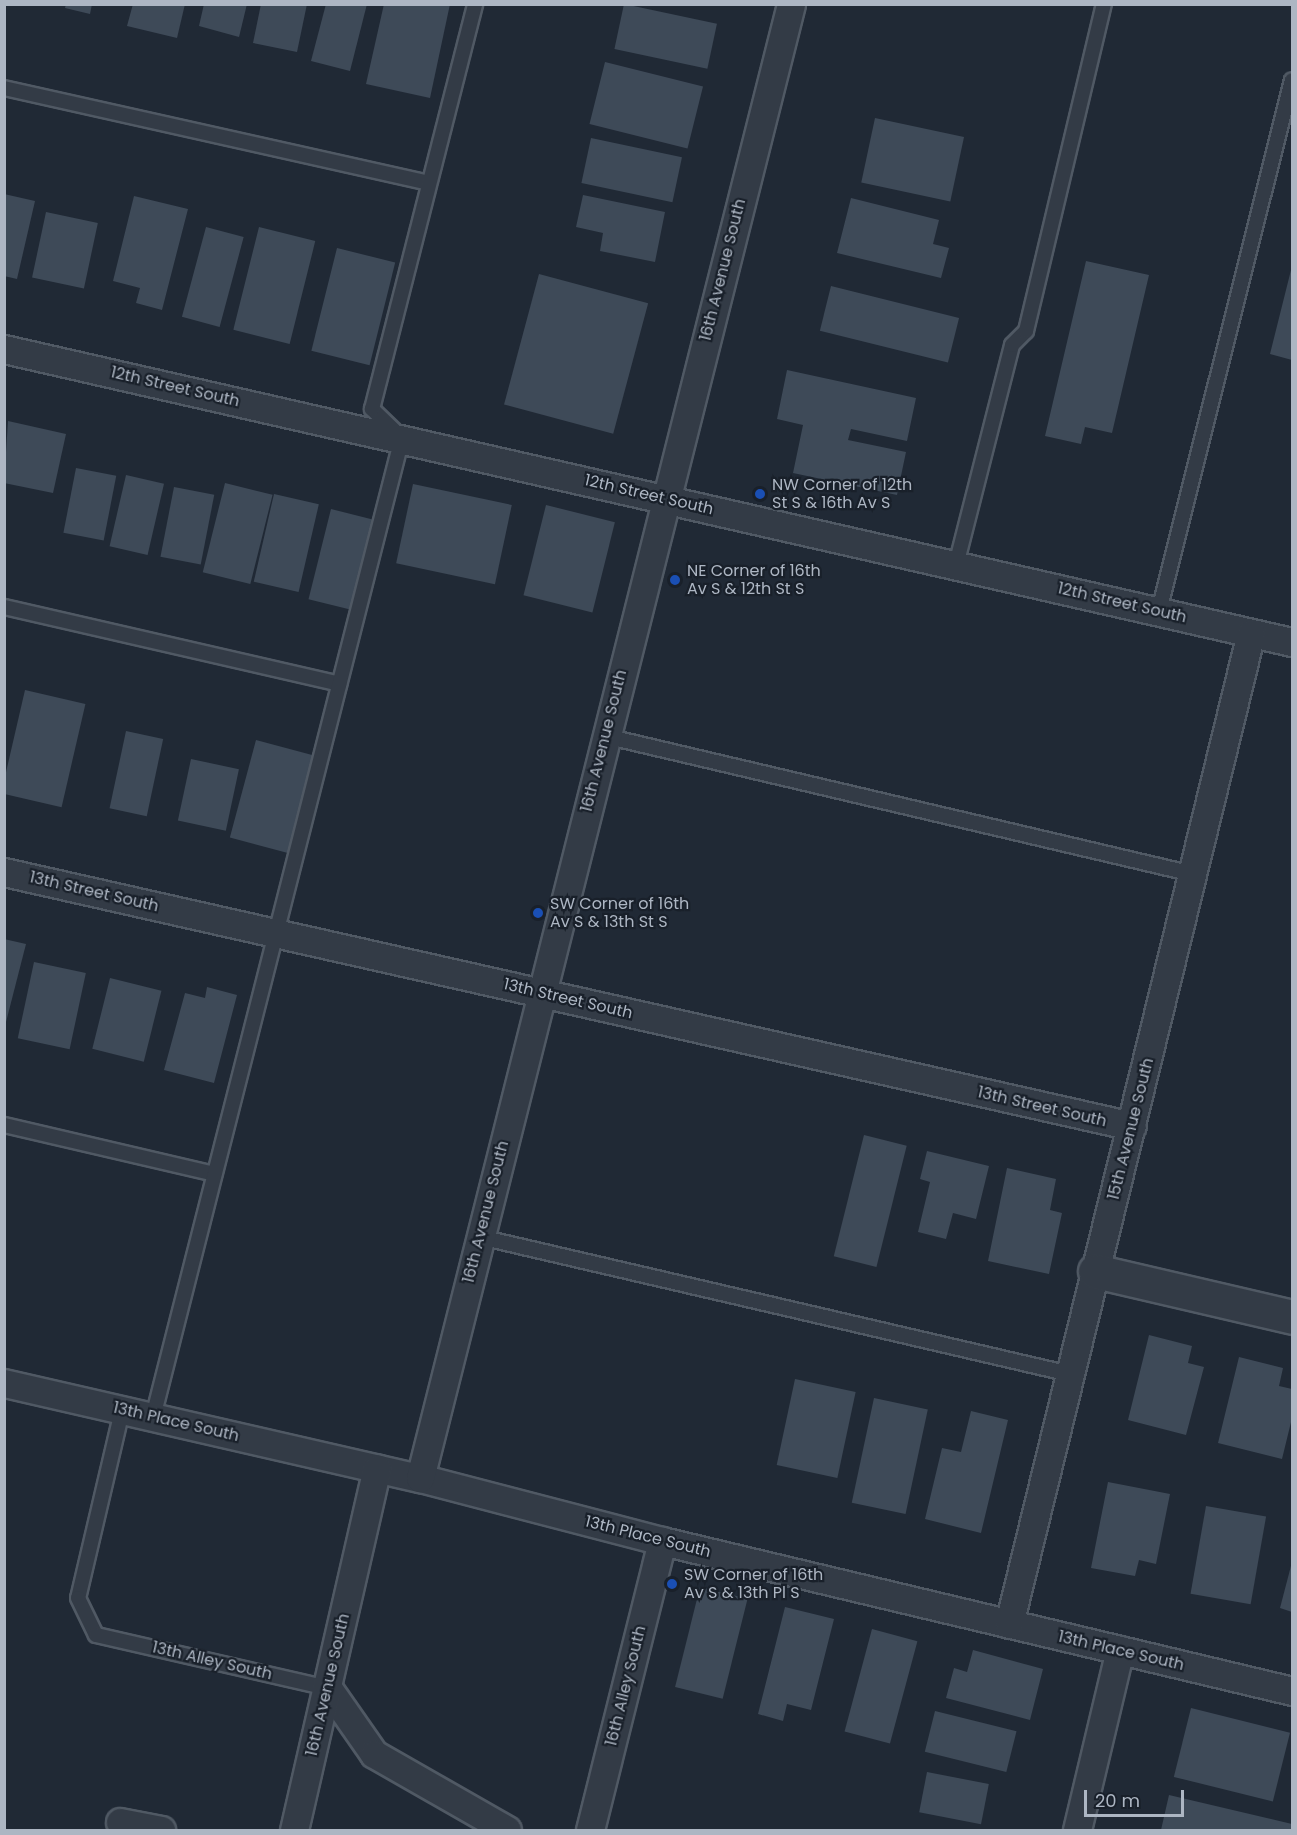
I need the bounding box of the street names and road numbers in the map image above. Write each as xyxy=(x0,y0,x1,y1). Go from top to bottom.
street label: 16th Avenue South xyxy=(696,197,750,343)
street label: 12th Street South xyxy=(109,363,241,411)
street label: 12th Street South xyxy=(583,471,715,519)
street label: 12th Street South xyxy=(1056,579,1188,627)
street label: 16th Avenue South xyxy=(577,668,631,814)
street label: 13th Street South xyxy=(28,868,160,916)
street label: 13th Street South xyxy=(502,975,634,1023)
street label: 15th Avenue South xyxy=(1104,1056,1158,1202)
street label: 13th Street South xyxy=(976,1083,1108,1131)
street label: 16th Avenue South xyxy=(459,1139,513,1285)
street label: 13th Place South xyxy=(111,1398,241,1446)
street label: 13th Place South xyxy=(583,1512,713,1562)
street label: 16th Avenue South xyxy=(302,1612,354,1758)
street label: 16th Alley South xyxy=(602,1624,650,1748)
street label: 13th Place South xyxy=(1056,1627,1186,1675)
street label: 13th Alley South xyxy=(150,1638,274,1684)

